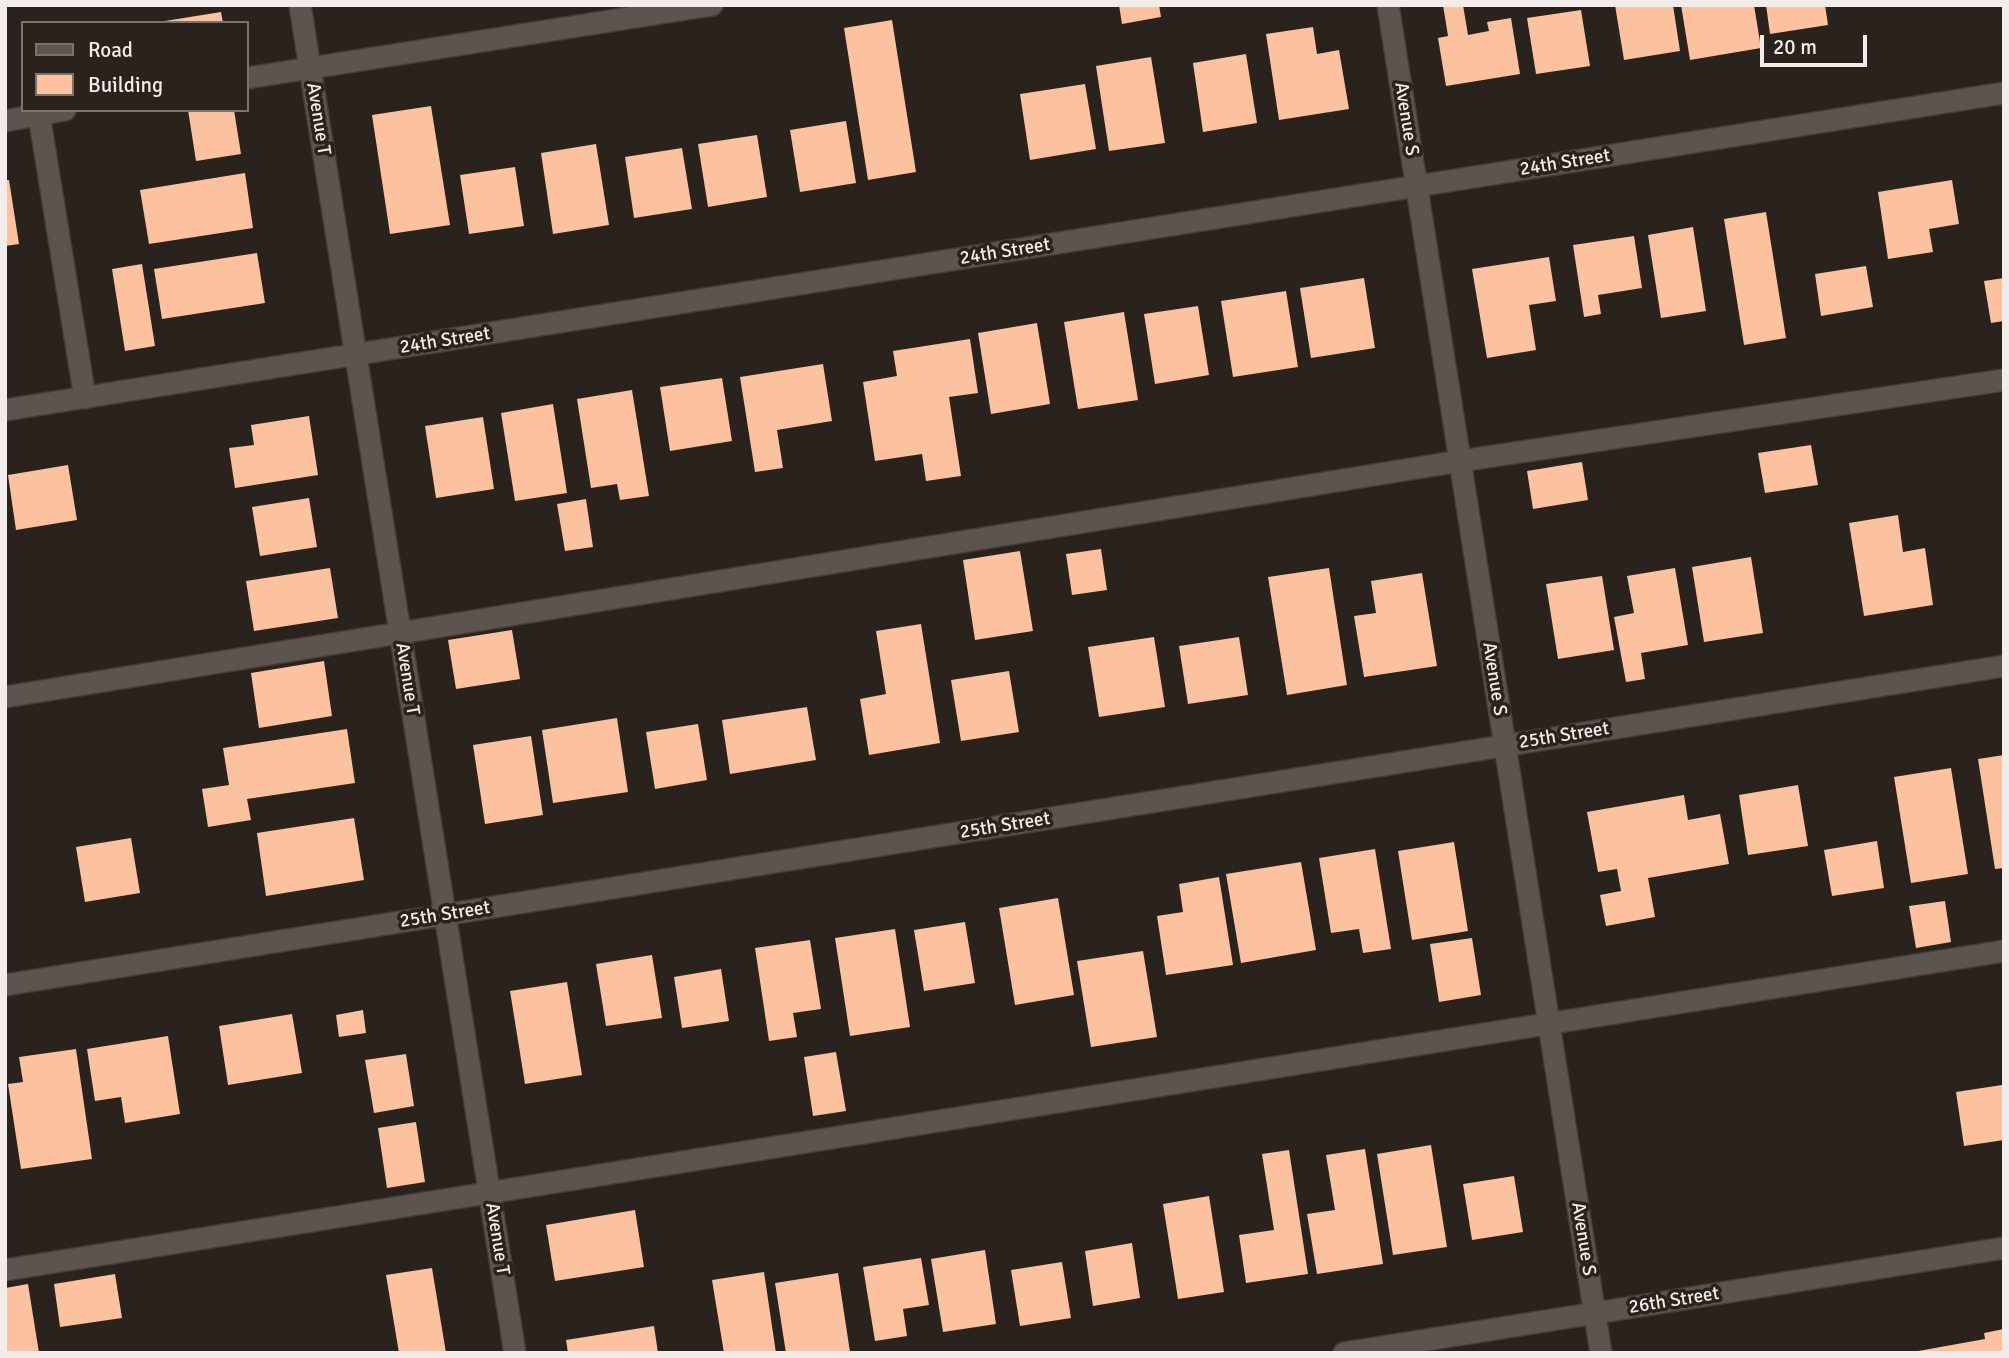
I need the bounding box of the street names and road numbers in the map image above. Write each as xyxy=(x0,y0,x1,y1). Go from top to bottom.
street label: Avenue T xyxy=(301,81,335,157)
street label: Avenue S xyxy=(1389,81,1423,157)
street label: 24th Street xyxy=(1518,145,1612,181)
street label: 24th Street xyxy=(958,234,1052,270)
street label: 24th Street xyxy=(398,323,492,359)
street label: Avenue T xyxy=(390,641,424,717)
street label: Avenue S xyxy=(1477,641,1511,717)
street label: 25th Street xyxy=(1517,718,1611,754)
street label: 25th Street xyxy=(958,808,1052,844)
street label: 25th Street xyxy=(398,897,492,933)
street label: Avenue T xyxy=(480,1201,514,1277)
street label: Avenue S xyxy=(1566,1201,1600,1277)
street label: 26th Street xyxy=(1627,1283,1721,1319)

